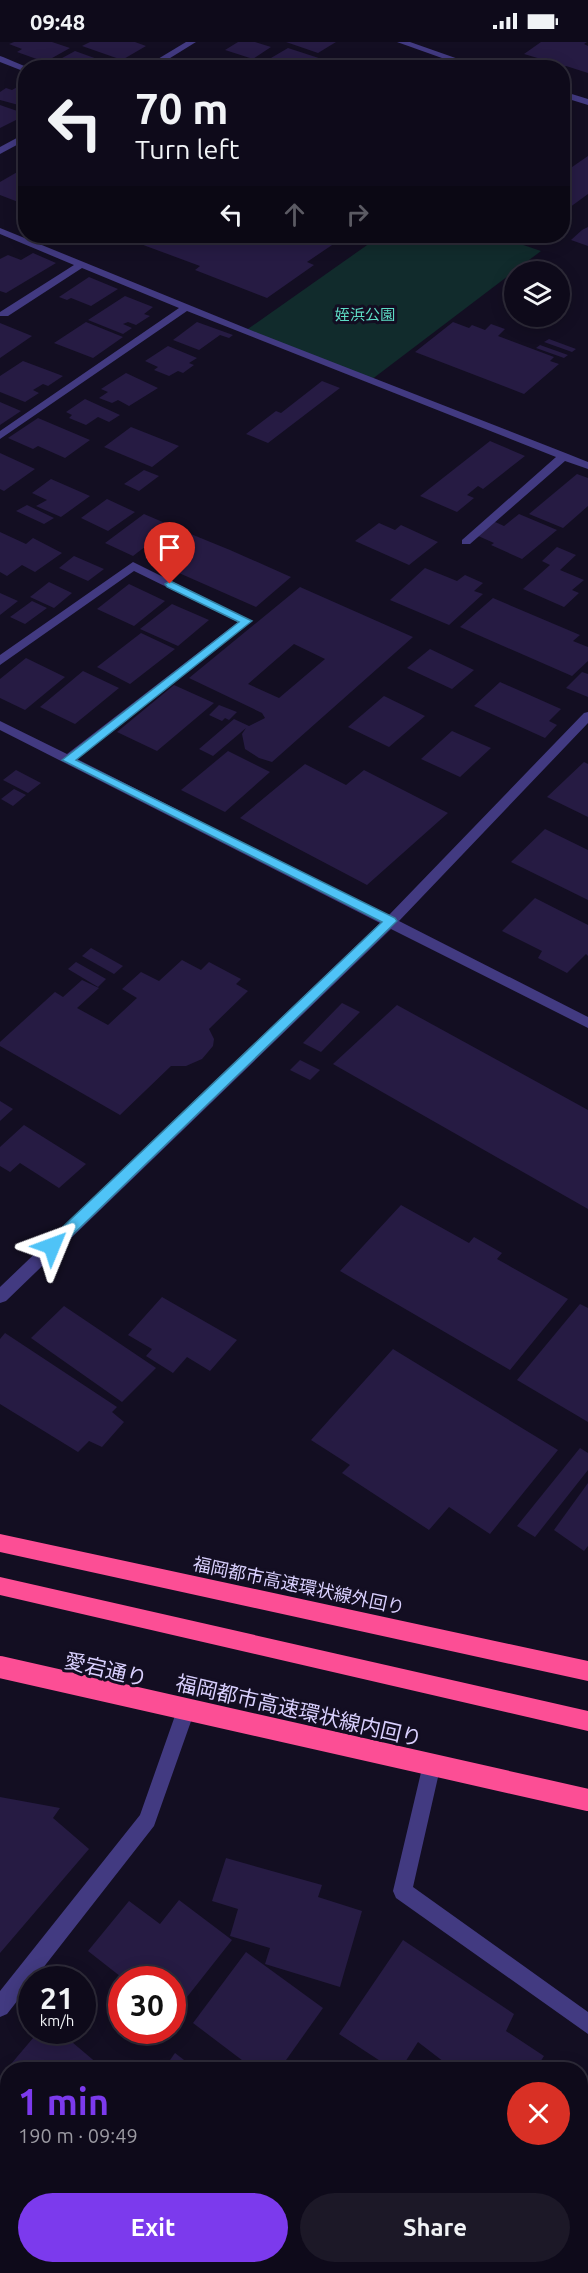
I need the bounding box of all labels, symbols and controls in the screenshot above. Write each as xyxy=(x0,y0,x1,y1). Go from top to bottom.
text: 09:48 xyxy=(30,9,85,34)
icon: left xyxy=(36,84,114,162)
text: 70 m xyxy=(135,85,229,132)
text: Turn left xyxy=(135,134,239,164)
icon: left xyxy=(215,198,248,231)
icon: ahead xyxy=(278,198,311,231)
icon: right xyxy=(341,198,374,231)
map controls xyxy=(504,261,570,327)
button: layers xyxy=(504,261,570,327)
park label: 姪浜公園 xyxy=(335,306,395,323)
pin xyxy=(144,522,195,584)
icon: arrive xyxy=(153,531,186,564)
position arrow xyxy=(20,1214,84,1278)
street label: 福岡都市高速環状線外回り xyxy=(191,1553,407,1617)
street label: 愛宕通り xyxy=(62,1648,150,1690)
street label: 福岡都市高速環状線内回り xyxy=(174,1670,424,1750)
speed limit sign: 30 xyxy=(108,1966,186,2044)
text: 21 xyxy=(40,1981,74,2015)
text: km/h xyxy=(40,2012,74,2029)
text: 1 min xyxy=(18,2081,109,2122)
button: close xyxy=(507,2082,570,2145)
text: 190 m · 09:49 xyxy=(18,2124,138,2147)
button: Exit xyxy=(18,2193,288,2262)
button: Share xyxy=(300,2193,570,2262)

